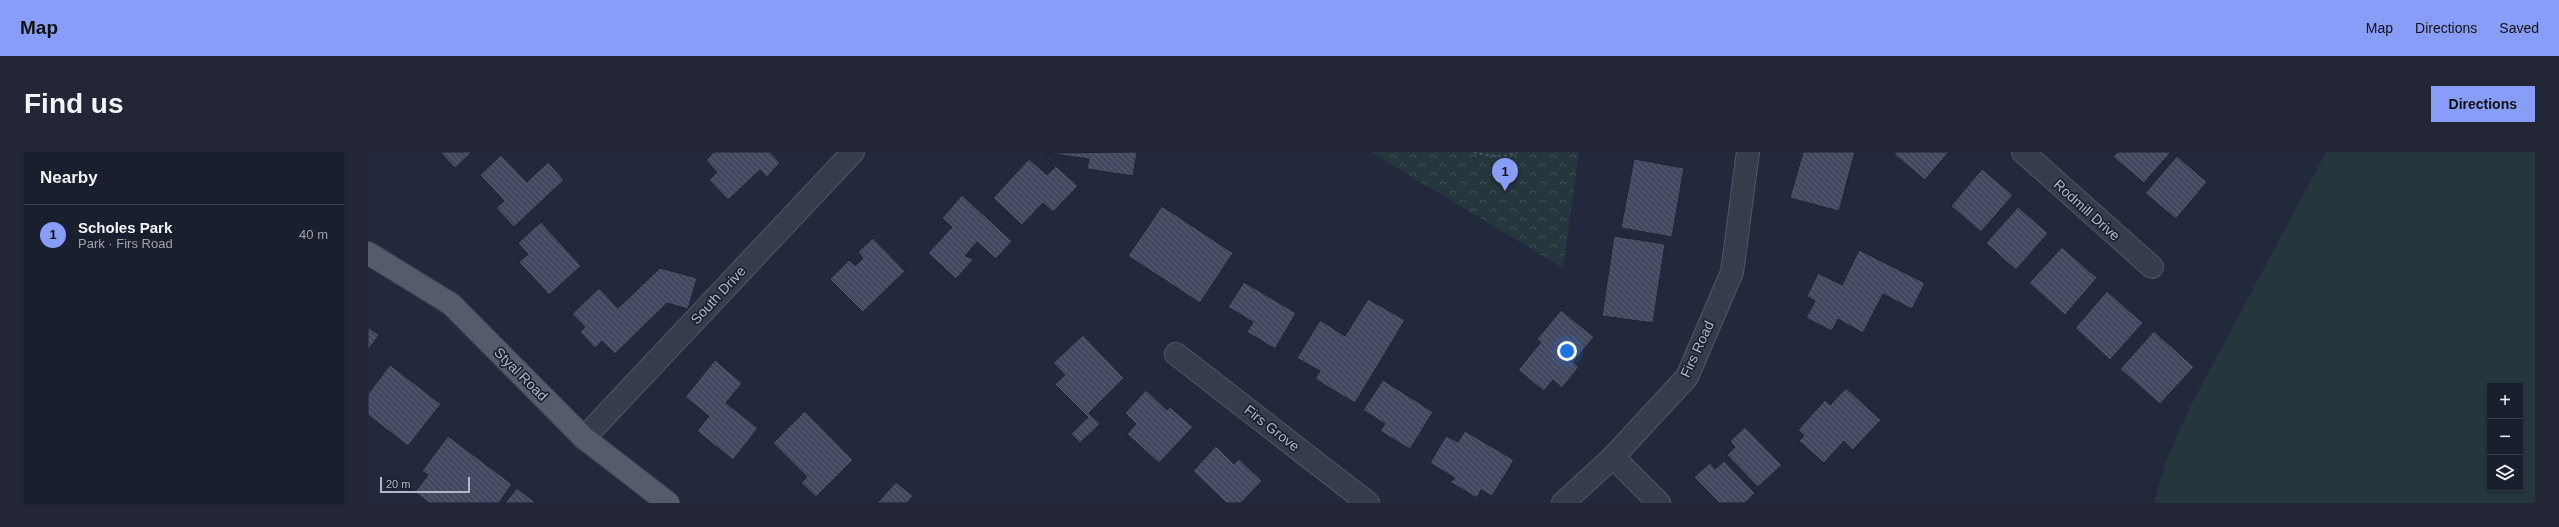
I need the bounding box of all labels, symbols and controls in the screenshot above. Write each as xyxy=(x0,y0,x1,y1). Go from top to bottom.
text: Map xyxy=(20,17,58,38)
text: Map xyxy=(2366,20,2393,36)
text: Directions xyxy=(2415,20,2477,36)
text: Saved xyxy=(2499,20,2539,36)
button: Directions xyxy=(2431,86,2535,122)
text: Find us xyxy=(24,88,124,119)
pin: 1 xyxy=(1492,158,1518,191)
text: Nearby xyxy=(40,168,98,187)
street label: Rodmill Drive xyxy=(2051,176,2123,244)
text: Scholes Park xyxy=(78,219,172,236)
text: 1 xyxy=(49,227,57,242)
text: 40 m xyxy=(299,227,328,242)
text: Park · Firs Road xyxy=(78,236,173,251)
street label: South Drive xyxy=(687,263,749,327)
street label: Firs Road xyxy=(1677,318,1717,380)
your location xyxy=(1557,341,1577,361)
street label: Styal Road xyxy=(491,344,551,404)
map controls xyxy=(2487,383,2523,491)
button: + xyxy=(2487,383,2523,419)
street label: Firs Grove xyxy=(1241,402,1303,455)
button: − xyxy=(2487,419,2523,455)
button: layers xyxy=(2487,455,2523,491)
scale bar xyxy=(380,475,470,494)
text: 20 m xyxy=(386,478,410,490)

